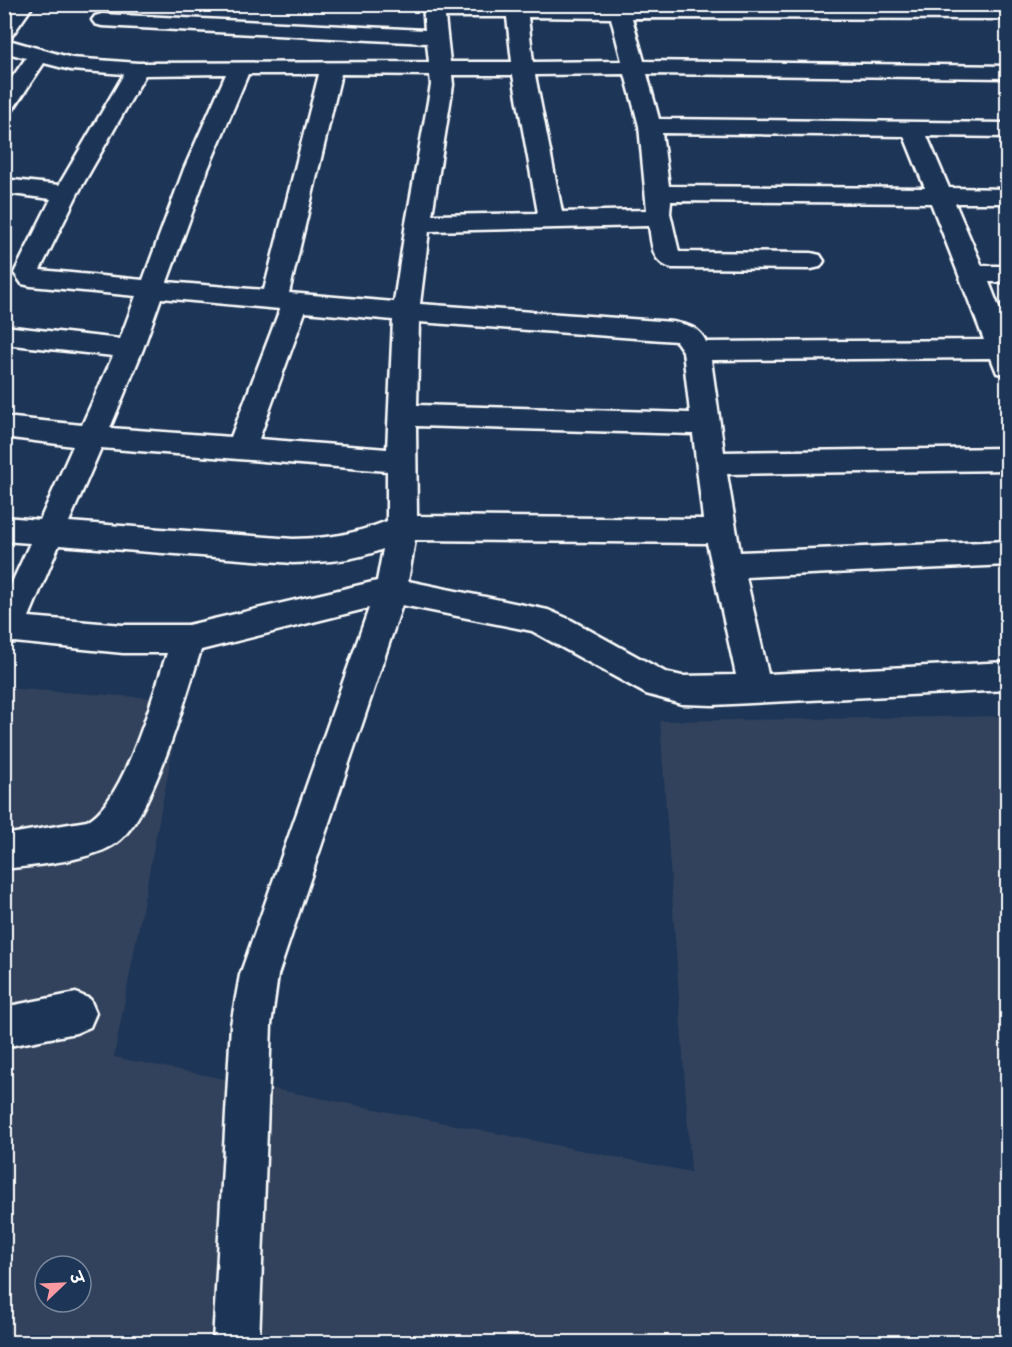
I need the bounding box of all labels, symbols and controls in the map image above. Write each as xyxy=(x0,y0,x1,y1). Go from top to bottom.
north arrow xyxy=(33,1254,93,1314)
text: उ xyxy=(65,1267,90,1288)

